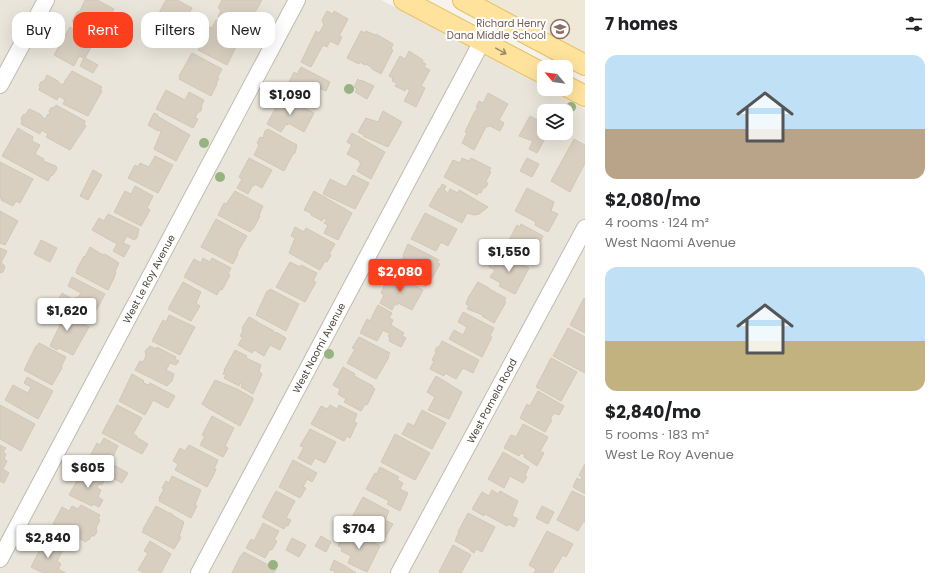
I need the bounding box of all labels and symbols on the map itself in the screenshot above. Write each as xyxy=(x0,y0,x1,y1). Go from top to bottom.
place label: Richard Henry Dana Middle School xyxy=(447,16,546,43)
school or university icon: Richard Henry Dana Middle School xyxy=(549,18,571,40)
one-way arrow xyxy=(495,47,507,55)
north arrow xyxy=(537,60,573,96)
pin: $1,090 xyxy=(257,82,323,116)
street label: West Le Roy Avenue xyxy=(119,232,179,326)
pin: $1,550 xyxy=(476,239,542,273)
pin: $2,080 xyxy=(367,259,433,293)
pin: $1,620 xyxy=(34,298,100,332)
street label: West Naomi Avenue xyxy=(289,300,349,396)
street label: West Pamela Road xyxy=(463,356,521,446)
pin: $605 xyxy=(64,455,112,489)
pin: $704 xyxy=(335,516,383,550)
pin: $2,840 xyxy=(15,525,81,559)

